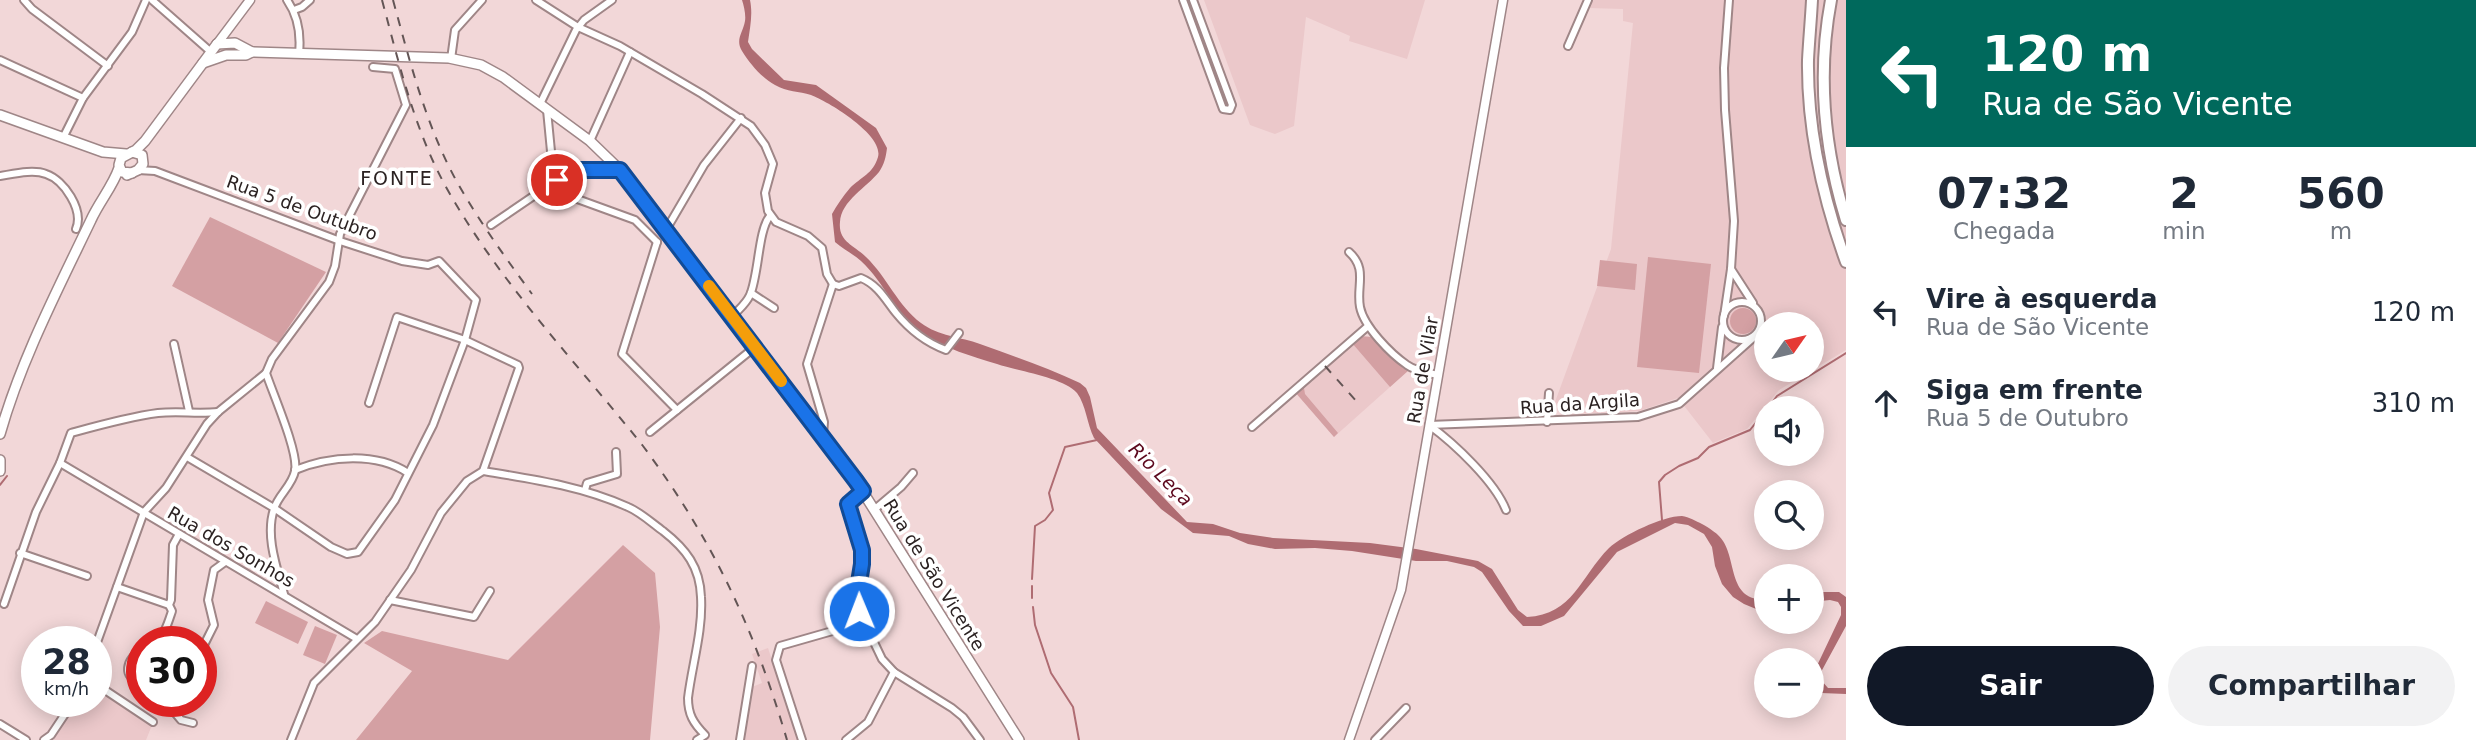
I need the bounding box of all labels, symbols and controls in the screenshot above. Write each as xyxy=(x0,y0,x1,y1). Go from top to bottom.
text: 120 m xyxy=(1982,26,2152,83)
icon: left xyxy=(1867,28,1958,119)
text: Rua de São Vicente xyxy=(1982,85,2293,123)
pin xyxy=(527,150,587,210)
icon: arrive xyxy=(538,161,576,199)
district label: FONTE xyxy=(360,167,434,189)
text: 07:32 xyxy=(1937,169,2071,218)
text: 2 xyxy=(2169,169,2199,218)
text: 560 xyxy=(2297,169,2385,218)
street label: Rua 5 de Outubro xyxy=(224,171,380,245)
text: Chegada xyxy=(1953,218,2055,244)
text: min xyxy=(2162,218,2206,244)
text: m xyxy=(2330,218,2352,244)
text: Vire à esquerda xyxy=(1926,284,2158,314)
icon: left xyxy=(1867,293,1905,331)
text: 120 m xyxy=(2372,297,2455,327)
north arrow xyxy=(1754,312,1824,382)
map controls xyxy=(1754,312,1824,718)
street label: Rua de Vilar xyxy=(1403,314,1442,425)
text: Rua de São Vicente xyxy=(1926,314,2149,340)
text: Siga em frente xyxy=(1926,375,2143,405)
icon: ahead xyxy=(1867,384,1905,422)
text: 310 m xyxy=(2372,388,2455,418)
street label: Rua da Argila xyxy=(1519,389,1641,418)
button: sound xyxy=(1754,396,1824,466)
text: Rua 5 de Outubro xyxy=(1926,405,2129,431)
water label: Rio Leça xyxy=(1125,438,1197,510)
button: search xyxy=(1754,480,1824,550)
street label: Rua de São Vicente xyxy=(879,495,990,654)
street label: Rua dos Sonhos xyxy=(164,502,298,591)
button: + xyxy=(1754,564,1824,634)
position arrow xyxy=(822,574,896,648)
speed limit sign: 30 xyxy=(126,626,217,717)
text: 28 xyxy=(42,642,91,682)
button: Sair xyxy=(1867,646,2154,726)
button: Compartilhar xyxy=(2168,646,2455,726)
button: − xyxy=(1754,648,1824,718)
text: km/h xyxy=(44,678,89,699)

